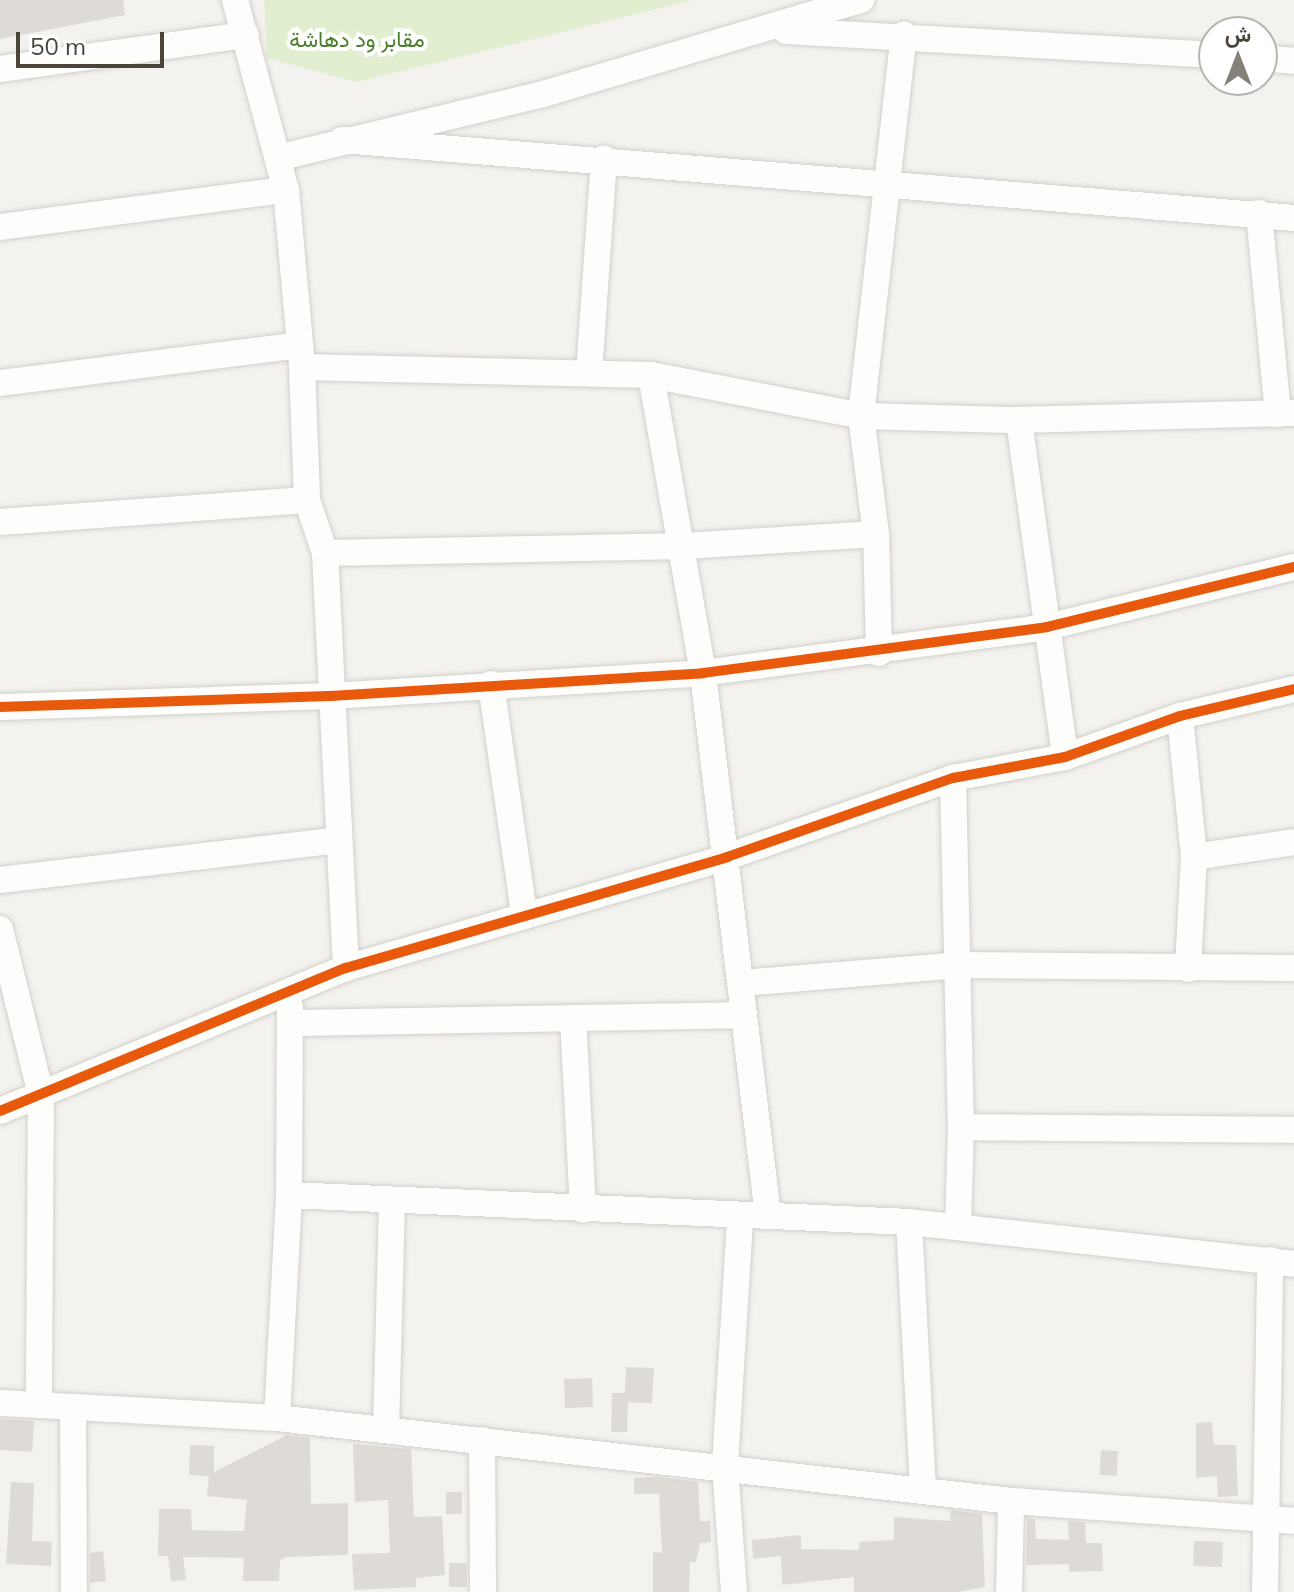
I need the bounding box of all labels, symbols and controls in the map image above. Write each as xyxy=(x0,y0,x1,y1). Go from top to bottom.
scale bar xyxy=(20,16,168,66)
north arrow xyxy=(1198,16,1278,96)
text: ش xyxy=(1225,20,1251,48)
park label: مقابر ود دهاشة xyxy=(289,27,425,53)
text: 50 m xyxy=(30,31,86,61)

